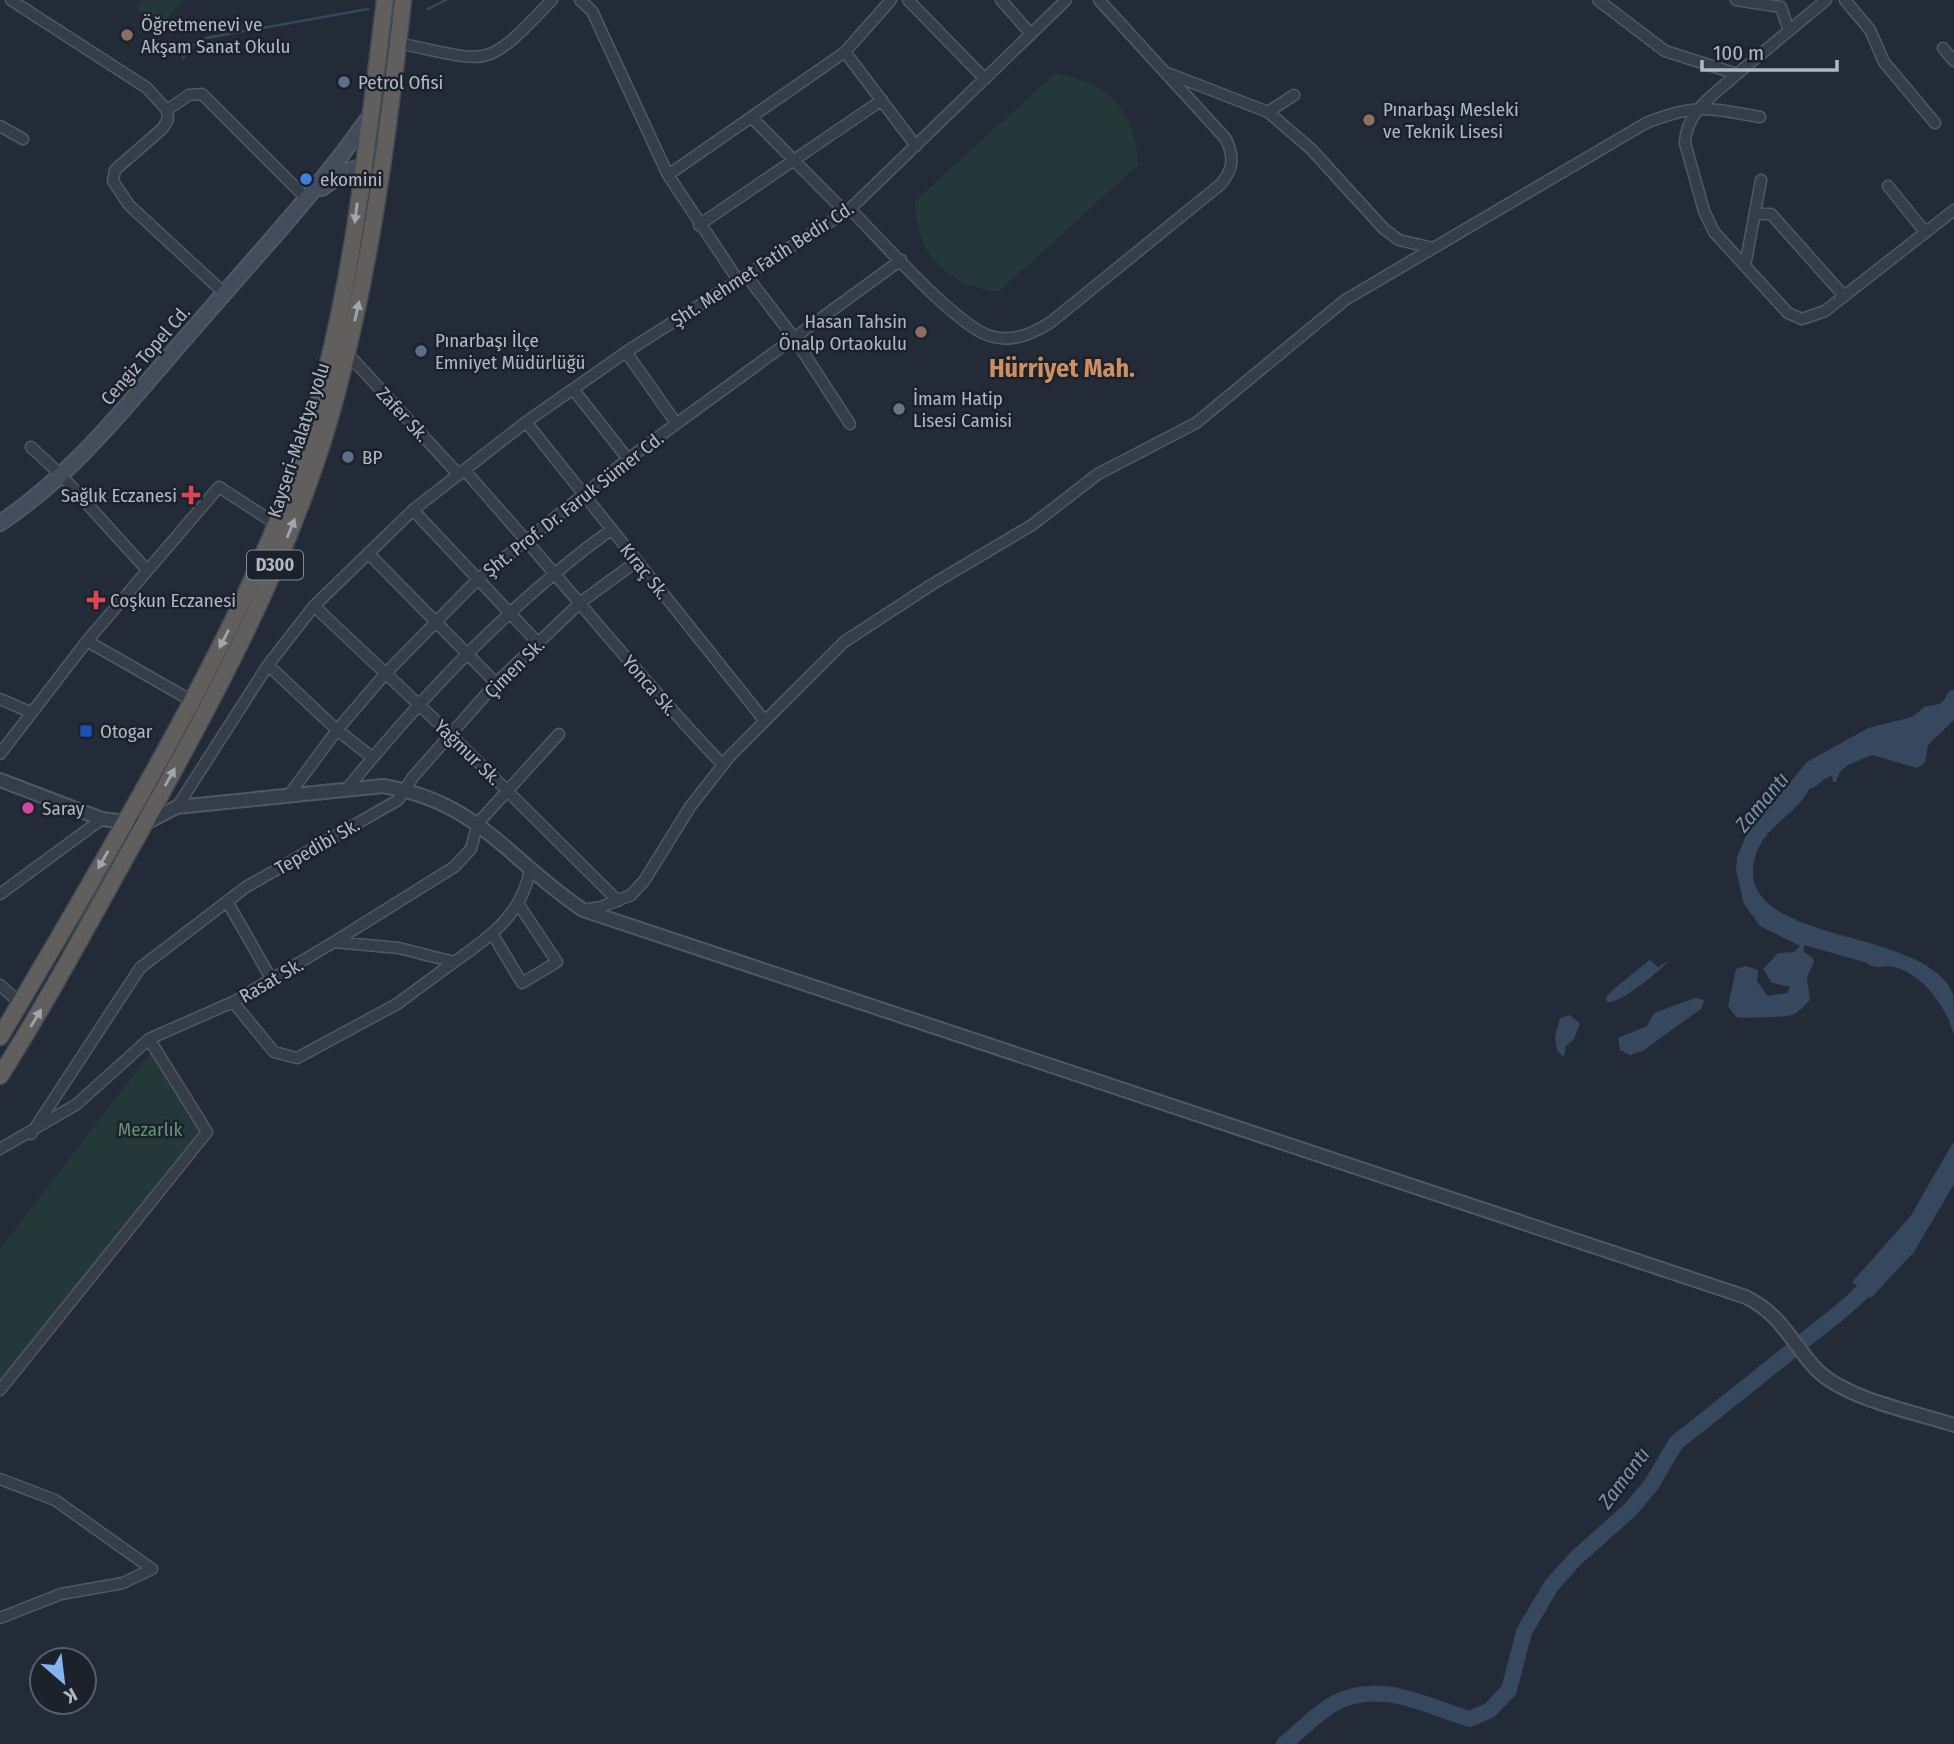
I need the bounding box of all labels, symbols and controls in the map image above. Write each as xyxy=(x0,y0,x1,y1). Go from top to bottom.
place label: Öğretmenevi ve Akşam Sanat Okulu xyxy=(141,13,290,58)
marker: Öğretmenevi ve Akşam Sanat Okulu xyxy=(119,27,135,43)
scale bar xyxy=(1702,28,1837,72)
text: 100 m xyxy=(1713,40,1764,66)
place label: Petrol Ofisi xyxy=(358,71,443,94)
marker: Petrol Ofisi xyxy=(336,74,352,90)
place label: Pınarbaşı Mesleki ve Teknik Lisesi xyxy=(1383,98,1519,143)
marker: Pınarbaşı Mesleki ve Teknik Lisesi xyxy=(1361,112,1377,128)
place label: ekomini xyxy=(320,168,382,191)
marker: ekomini xyxy=(298,171,314,187)
street label: Şht. Mehmet Fatih Bedir Cd. xyxy=(667,197,858,332)
one-way arrow xyxy=(351,203,362,225)
one-way arrow xyxy=(352,300,363,322)
street label: Cengiz Topel Cd. xyxy=(96,301,195,410)
place label: Hasan Tahsin Önalp Ortaokulu xyxy=(779,310,907,355)
marker: Hasan Tahsin Önalp Ortaokulu xyxy=(913,324,929,340)
place label: Pınarbaşı İlçe Emniyet Müdürlüğü xyxy=(435,329,585,374)
marker: Pınarbaşı İlçe Emniyet Müdürlüğü xyxy=(413,343,429,359)
district label: Hürriyet Mah. xyxy=(989,353,1135,384)
street label: Kayseri-Malatya yolu xyxy=(263,360,334,521)
street label: Zafer Sk. xyxy=(372,382,434,446)
place label: İmam Hatip Lisesi Camisi xyxy=(913,387,1012,432)
marker: İmam Hatip Lisesi Camisi xyxy=(891,401,907,417)
street label: Şht. Prof. Dr. Faruk Sümer Cd. xyxy=(479,427,668,582)
place label: BP xyxy=(362,446,382,469)
marker: BP xyxy=(340,449,356,465)
place label: Sağlık Eczanesi xyxy=(61,484,177,507)
marker: Sağlık Eczanesi xyxy=(183,487,199,503)
one-way arrow xyxy=(286,518,297,539)
street label: Kıraç Sk. xyxy=(615,539,674,604)
road number: D300 xyxy=(247,550,303,580)
place label: Coşkun Eczanesi xyxy=(110,589,236,612)
marker: Coşkun Eczanesi xyxy=(88,592,104,608)
one-way arrow xyxy=(218,629,230,649)
street label: Çimen Sk. xyxy=(480,634,549,703)
street label: Yonca Sk. xyxy=(617,650,682,720)
street label: Yağmur Sk. xyxy=(429,715,506,790)
place label: Otogar xyxy=(100,720,153,743)
marker: Otogar xyxy=(78,723,94,739)
one-way arrow xyxy=(164,767,176,786)
water label: Zamantı xyxy=(1729,767,1795,838)
place label: Saray xyxy=(42,797,85,820)
marker: Saray xyxy=(20,800,36,816)
street label: Tepedibi Sk. xyxy=(271,813,363,880)
one-way arrow xyxy=(97,850,109,870)
street label: Rasat Sk. xyxy=(235,953,307,1008)
one-way arrow xyxy=(30,1009,42,1028)
park label: Mezarlık xyxy=(118,1118,182,1141)
water label: Zamantı xyxy=(1592,1442,1656,1515)
north arrow xyxy=(28,1646,98,1716)
text: K xyxy=(60,1683,81,1709)

